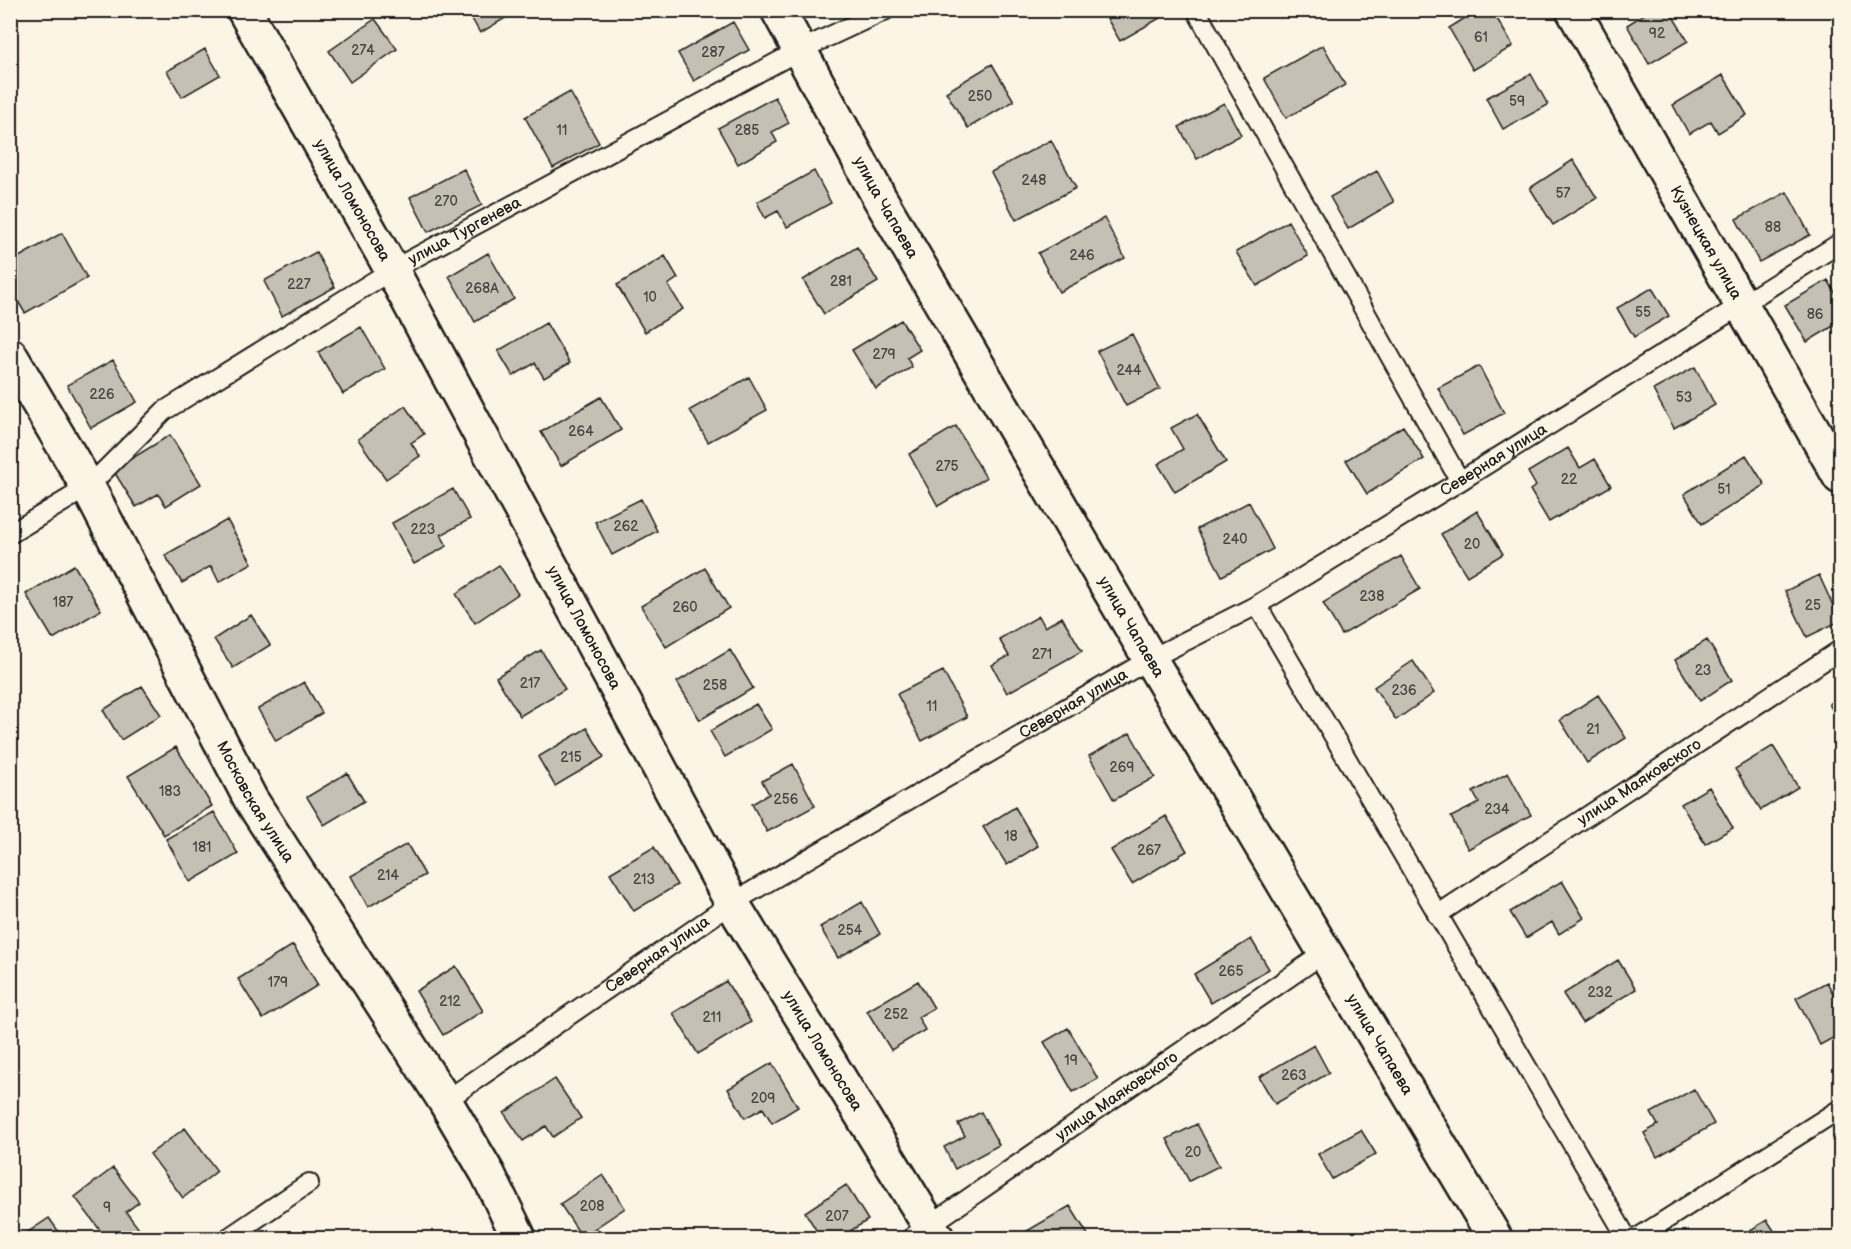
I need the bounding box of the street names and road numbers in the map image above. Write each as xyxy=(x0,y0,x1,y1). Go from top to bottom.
street label: улица Ломоносова xyxy=(310,136,395,265)
street label: улица Чапаева xyxy=(849,153,923,262)
street label: Кузнецкая улица xyxy=(1666,182,1746,303)
street label: улица Тургенева xyxy=(405,193,525,269)
street label: Северная улица xyxy=(1437,419,1551,500)
street label: улица Ломоносова xyxy=(543,562,625,693)
street label: улица Чапаева xyxy=(1094,573,1169,681)
street label: Северная улица xyxy=(1016,664,1131,743)
street label: улица Маяковского xyxy=(1574,735,1705,830)
street label: Московская улица xyxy=(213,738,299,867)
street label: Северная улица xyxy=(602,912,713,997)
street label: улица Ломоносова xyxy=(778,987,867,1115)
street label: улица Чапаева xyxy=(1342,991,1417,1099)
street label: улица Маяковского xyxy=(1052,1047,1181,1145)

